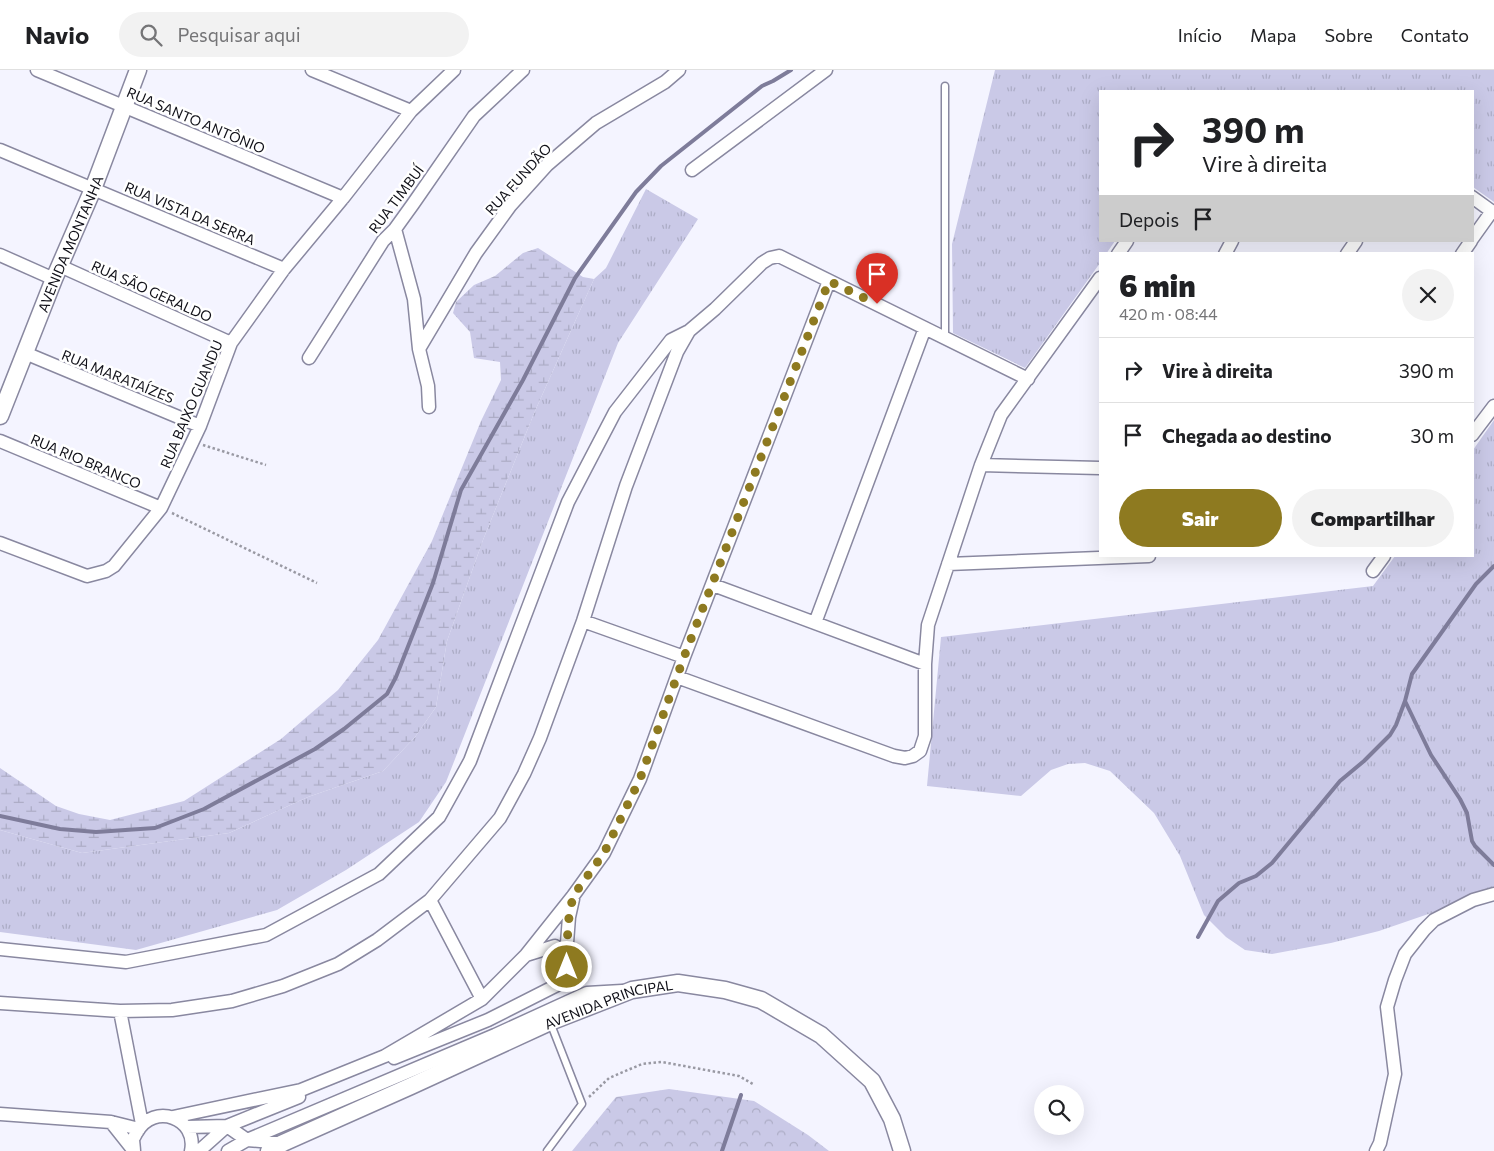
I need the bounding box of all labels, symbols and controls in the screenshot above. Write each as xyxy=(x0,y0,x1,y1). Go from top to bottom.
search box xyxy=(119,12,469,57)
text: Navio xyxy=(25,20,89,49)
icon: search xyxy=(137,21,165,49)
text: Pesquisar aqui xyxy=(177,23,301,46)
text: Início xyxy=(1178,24,1222,46)
text: Mapa xyxy=(1250,24,1296,46)
text: Sobre xyxy=(1324,24,1373,46)
text: Contato xyxy=(1401,24,1469,46)
street label: RUA SANTO ANTÔNIO xyxy=(124,83,268,157)
text: 390 m xyxy=(1202,107,1304,150)
icon: right xyxy=(1119,110,1184,175)
street label: RUA FUNDÃO xyxy=(481,140,555,218)
text: Vire à direita xyxy=(1202,150,1327,177)
street label: RUA TIMBUÍ xyxy=(365,161,428,236)
street label: AVENIDA MONTANHA xyxy=(33,173,106,314)
street label: RUA VISTA DA SERRA xyxy=(122,178,258,248)
icon: arrive xyxy=(1189,205,1217,233)
text: Depois xyxy=(1119,208,1179,231)
pin xyxy=(856,253,898,304)
street label: RUA SÃO GERALDO xyxy=(89,257,215,325)
icon: arrive xyxy=(863,260,891,288)
text: 6 min xyxy=(1119,266,1196,303)
button: close xyxy=(1402,269,1454,321)
text: 420 m · 08:44 xyxy=(1119,304,1218,323)
street label: RUA BAIXO GUANDU xyxy=(156,337,226,471)
street label: RUA MARATAÍZES xyxy=(59,346,177,406)
icon: right xyxy=(1119,356,1147,384)
text: Vire à direita xyxy=(1162,359,1273,382)
text: 390 m xyxy=(1399,359,1454,382)
icon: arrive xyxy=(1119,421,1147,449)
text: Chegada ao destino xyxy=(1162,424,1332,447)
text: 30 m xyxy=(1411,424,1454,447)
street label: RUA RIO BRANCO xyxy=(28,430,144,492)
button: Sair xyxy=(1119,489,1282,547)
button: Compartilhar xyxy=(1292,489,1454,547)
position arrow xyxy=(540,940,592,992)
street label: AVENIDA PRINCIPAL xyxy=(541,975,674,1032)
map controls xyxy=(1034,1085,1084,1135)
button: search xyxy=(1034,1085,1084,1135)

